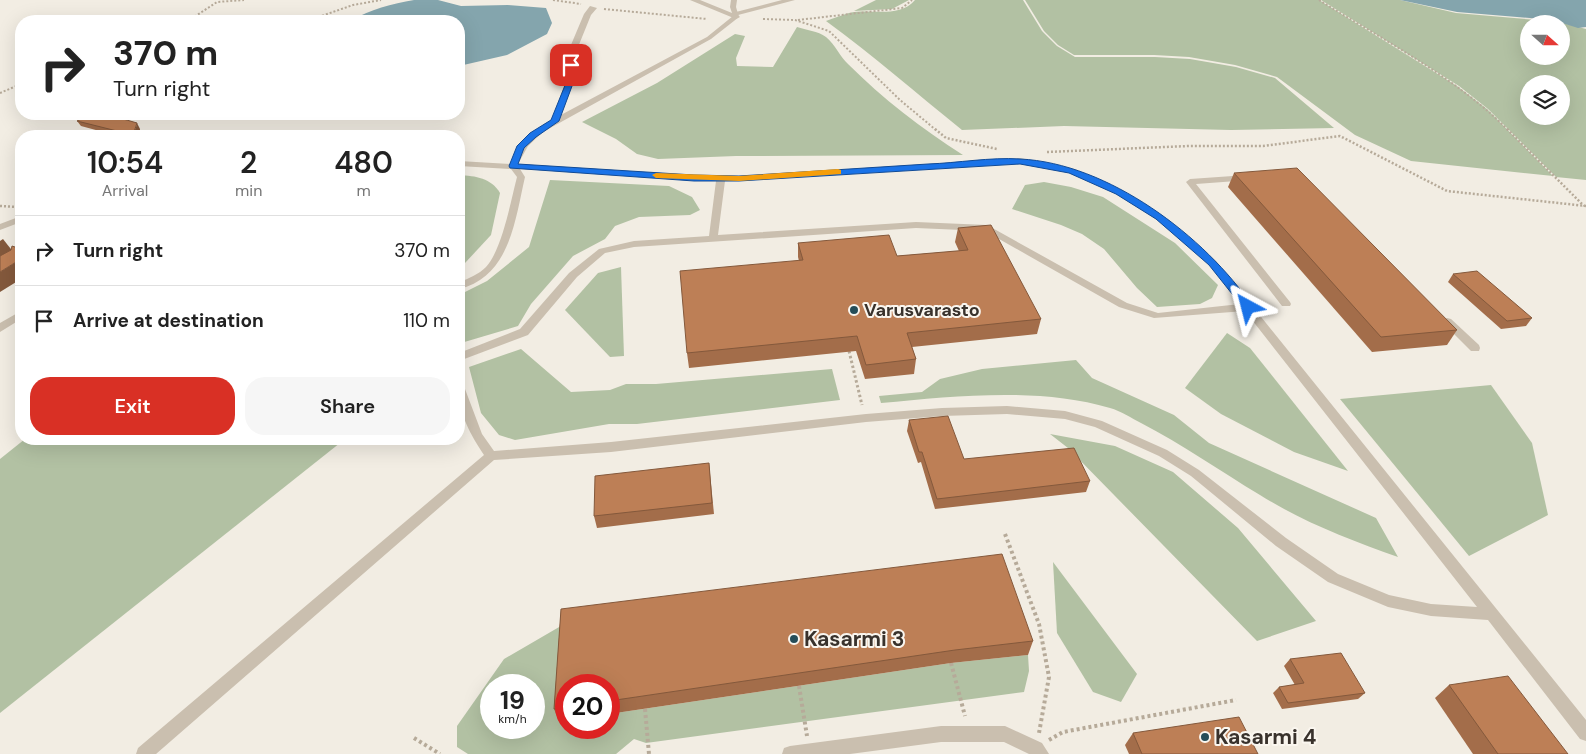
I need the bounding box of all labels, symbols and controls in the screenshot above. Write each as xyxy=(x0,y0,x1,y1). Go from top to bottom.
north arrow xyxy=(1520,15,1570,65)
map controls xyxy=(1520,15,1570,125)
text: 370 m xyxy=(113,30,218,76)
icon: right xyxy=(30,35,95,100)
pin xyxy=(550,44,592,86)
icon: arrive xyxy=(557,51,585,79)
text: Turn right xyxy=(113,74,210,103)
button: layers xyxy=(1520,75,1570,125)
text: 10:54 xyxy=(87,143,163,182)
text: 2 xyxy=(240,143,257,182)
text: 480 xyxy=(334,143,393,182)
text: Arrival xyxy=(102,180,148,201)
text: min xyxy=(235,180,262,201)
text: m xyxy=(357,180,371,201)
icon: right xyxy=(30,237,58,265)
text: Turn right xyxy=(73,238,163,263)
text: 370 m xyxy=(394,238,450,263)
position arrow xyxy=(1221,280,1273,332)
place label: Varusvarasto xyxy=(864,298,980,322)
marker: Varusvarasto xyxy=(848,304,860,316)
icon: arrive xyxy=(30,307,58,335)
text: Arrive at destination xyxy=(73,308,264,333)
text: 110 m xyxy=(403,308,450,333)
button: Exit xyxy=(30,377,235,435)
button: Share xyxy=(245,377,450,435)
place label: Kasarmi 3 xyxy=(804,625,904,653)
marker: Kasarmi 3 xyxy=(788,633,800,645)
speed limit sign: 20 xyxy=(555,674,620,739)
text: 19 xyxy=(500,684,525,717)
text: km/h xyxy=(498,711,527,727)
place label: Kasarmi 4 xyxy=(1215,723,1316,751)
marker: Kasarmi 4 xyxy=(1199,731,1211,743)

